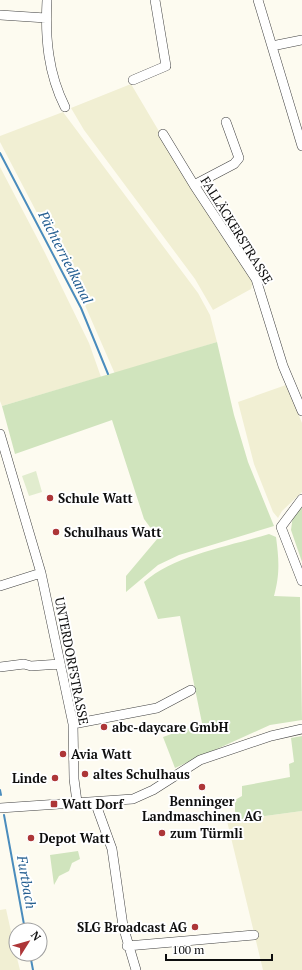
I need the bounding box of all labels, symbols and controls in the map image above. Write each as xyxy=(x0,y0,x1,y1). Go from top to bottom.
street label: FALLÄCKERSTRASSE xyxy=(197,173,277,287)
water label: Pächterriedkanal xyxy=(34,206,98,307)
place label: Schule Watt xyxy=(58,489,134,507)
marker: Schule Watt xyxy=(45,493,55,503)
place label: Schulhaus Watt xyxy=(64,523,162,541)
marker: Schulhaus Watt xyxy=(51,527,61,537)
street label: UNTERDORFSTRASSE xyxy=(51,595,93,727)
place label: abc-daycare GmbH xyxy=(112,718,229,736)
marker: abc-daycare GmbH xyxy=(99,722,109,732)
place label: Avia Watt xyxy=(71,745,132,763)
marker: Avia Watt xyxy=(58,749,68,759)
place label: altes Schulhaus xyxy=(93,765,190,783)
place label: Linde xyxy=(12,769,47,787)
marker: altes Schulhaus xyxy=(80,769,90,779)
marker: Linde xyxy=(50,773,60,783)
marker: Benninger Landmaschinen AG xyxy=(197,782,207,792)
place label: Benninger Landmaschinen AG xyxy=(142,792,263,825)
place label: Watt Dorf xyxy=(62,795,124,813)
marker: Watt Dorf xyxy=(49,799,59,809)
place label: zum Türmli xyxy=(170,824,243,842)
marker: zum Türmli xyxy=(157,828,167,838)
place label: Depot Watt xyxy=(39,829,111,847)
marker: Depot Watt xyxy=(26,833,36,843)
water label: Furtbach xyxy=(13,853,41,910)
place label: SLG Broadcast AG xyxy=(77,918,188,936)
north arrow xyxy=(8,922,48,962)
marker: SLG Broadcast AG xyxy=(190,922,200,932)
text: N xyxy=(28,928,44,944)
scale bar xyxy=(166,936,272,962)
text: 100 m xyxy=(172,942,205,957)

